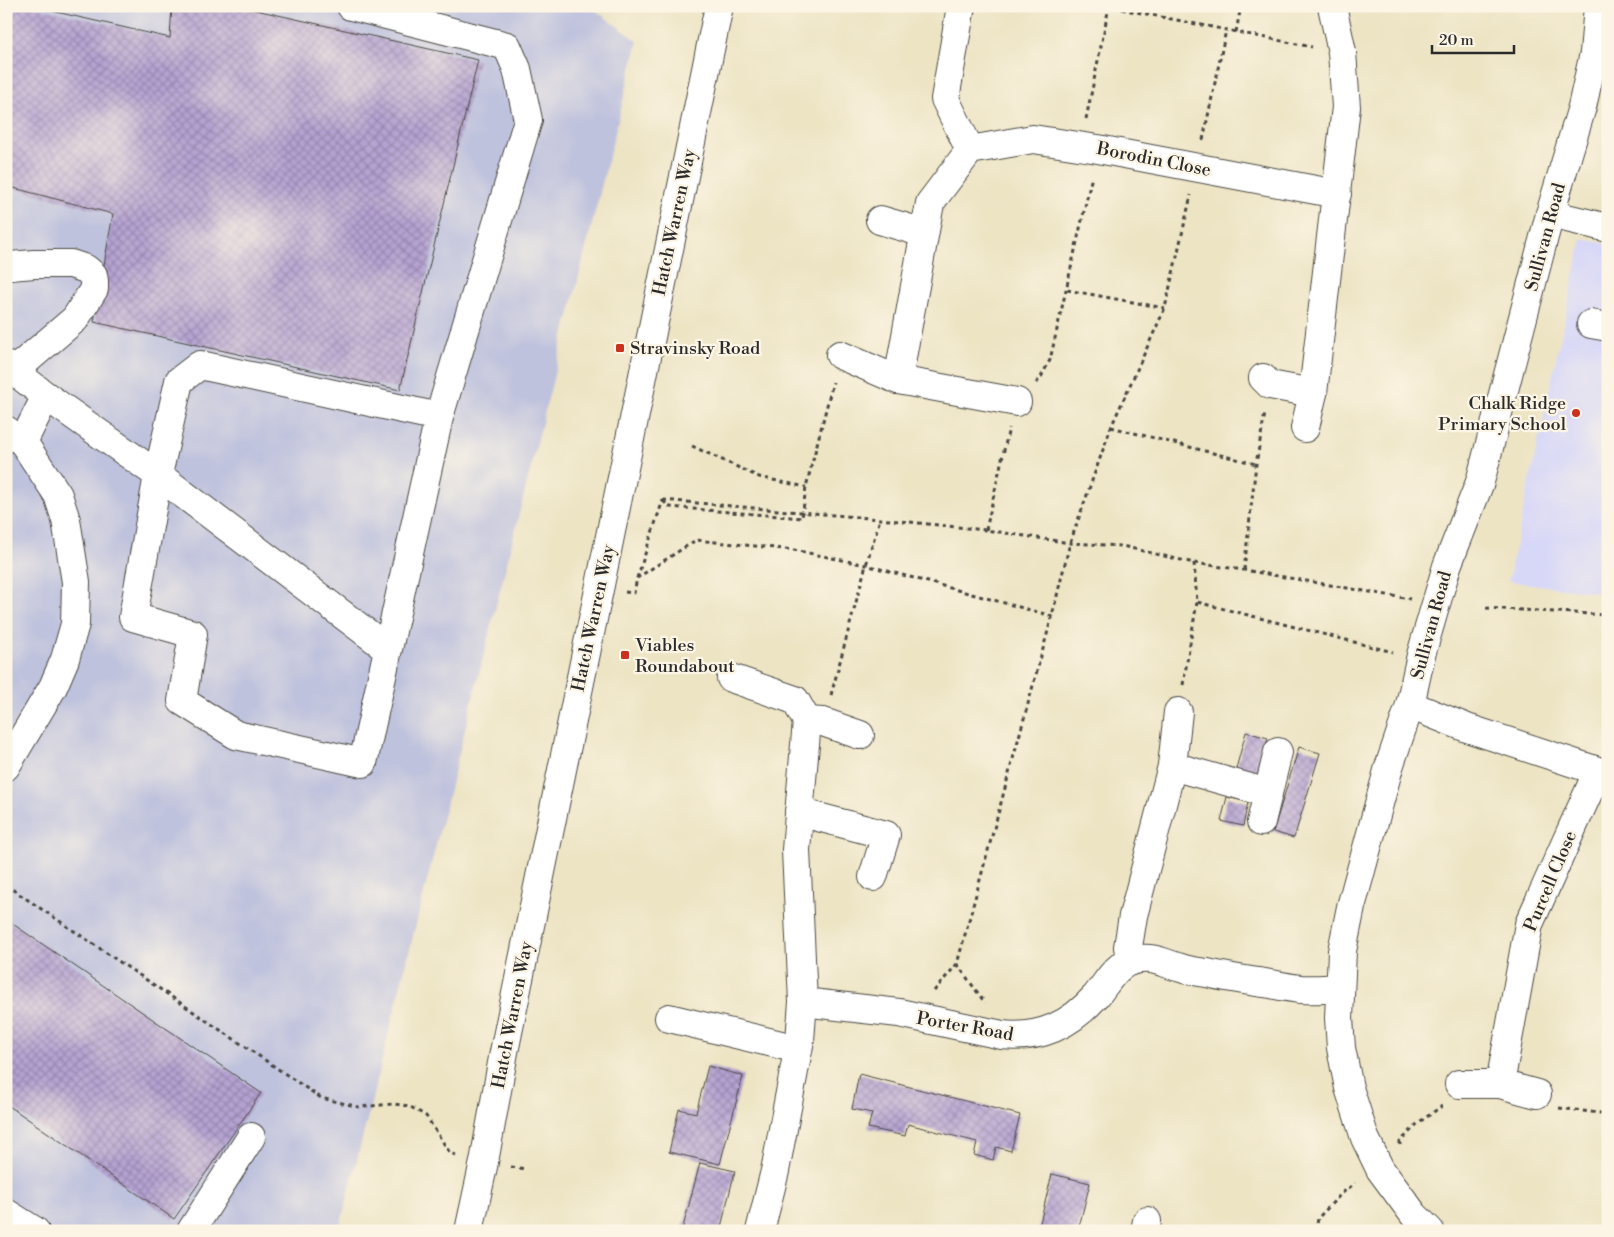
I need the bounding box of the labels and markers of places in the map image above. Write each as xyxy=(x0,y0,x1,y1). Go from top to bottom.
place label: Stravinsky Road xyxy=(630,337,761,360)
marker: Stravinsky Road xyxy=(614,342,626,354)
place label: Chalk Ridge Primary School xyxy=(1438,392,1567,436)
marker: Chalk Ridge Primary School xyxy=(1570,407,1582,419)
place label: Viables Roundabout xyxy=(634,634,735,678)
marker: Viables Roundabout xyxy=(619,649,631,661)

